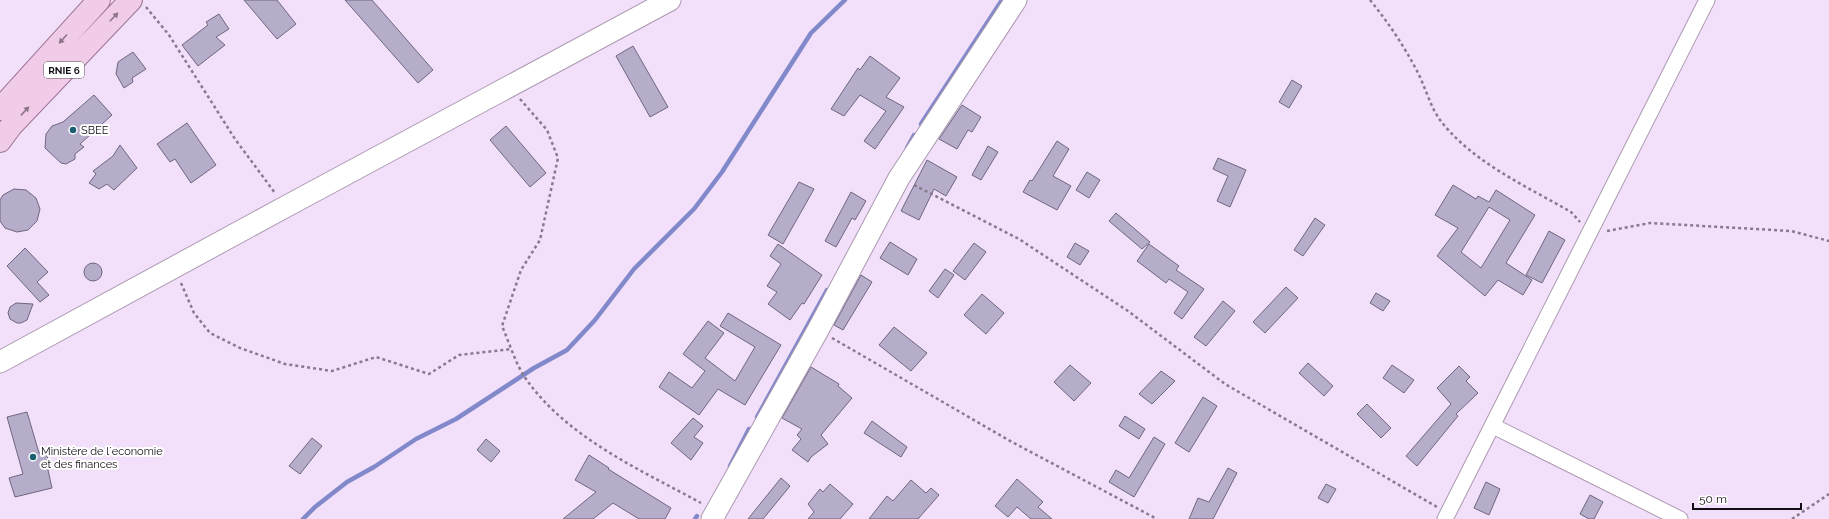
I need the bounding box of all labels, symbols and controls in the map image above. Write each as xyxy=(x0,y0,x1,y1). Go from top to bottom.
one-way arrow xyxy=(109,12,119,22)
one-way arrow xyxy=(58,34,68,44)
road number: RNIE 6 xyxy=(44,62,84,78)
one-way arrow xyxy=(20,106,30,116)
place label: SBEE xyxy=(81,124,109,137)
marker: SBEE xyxy=(68,125,78,135)
place label: Ministère de l´economie et des finances xyxy=(41,445,163,471)
marker: Ministère de l´economie et des finances xyxy=(28,452,38,462)
scale bar xyxy=(1693,485,1801,511)
text: 50 m xyxy=(1699,492,1727,506)

